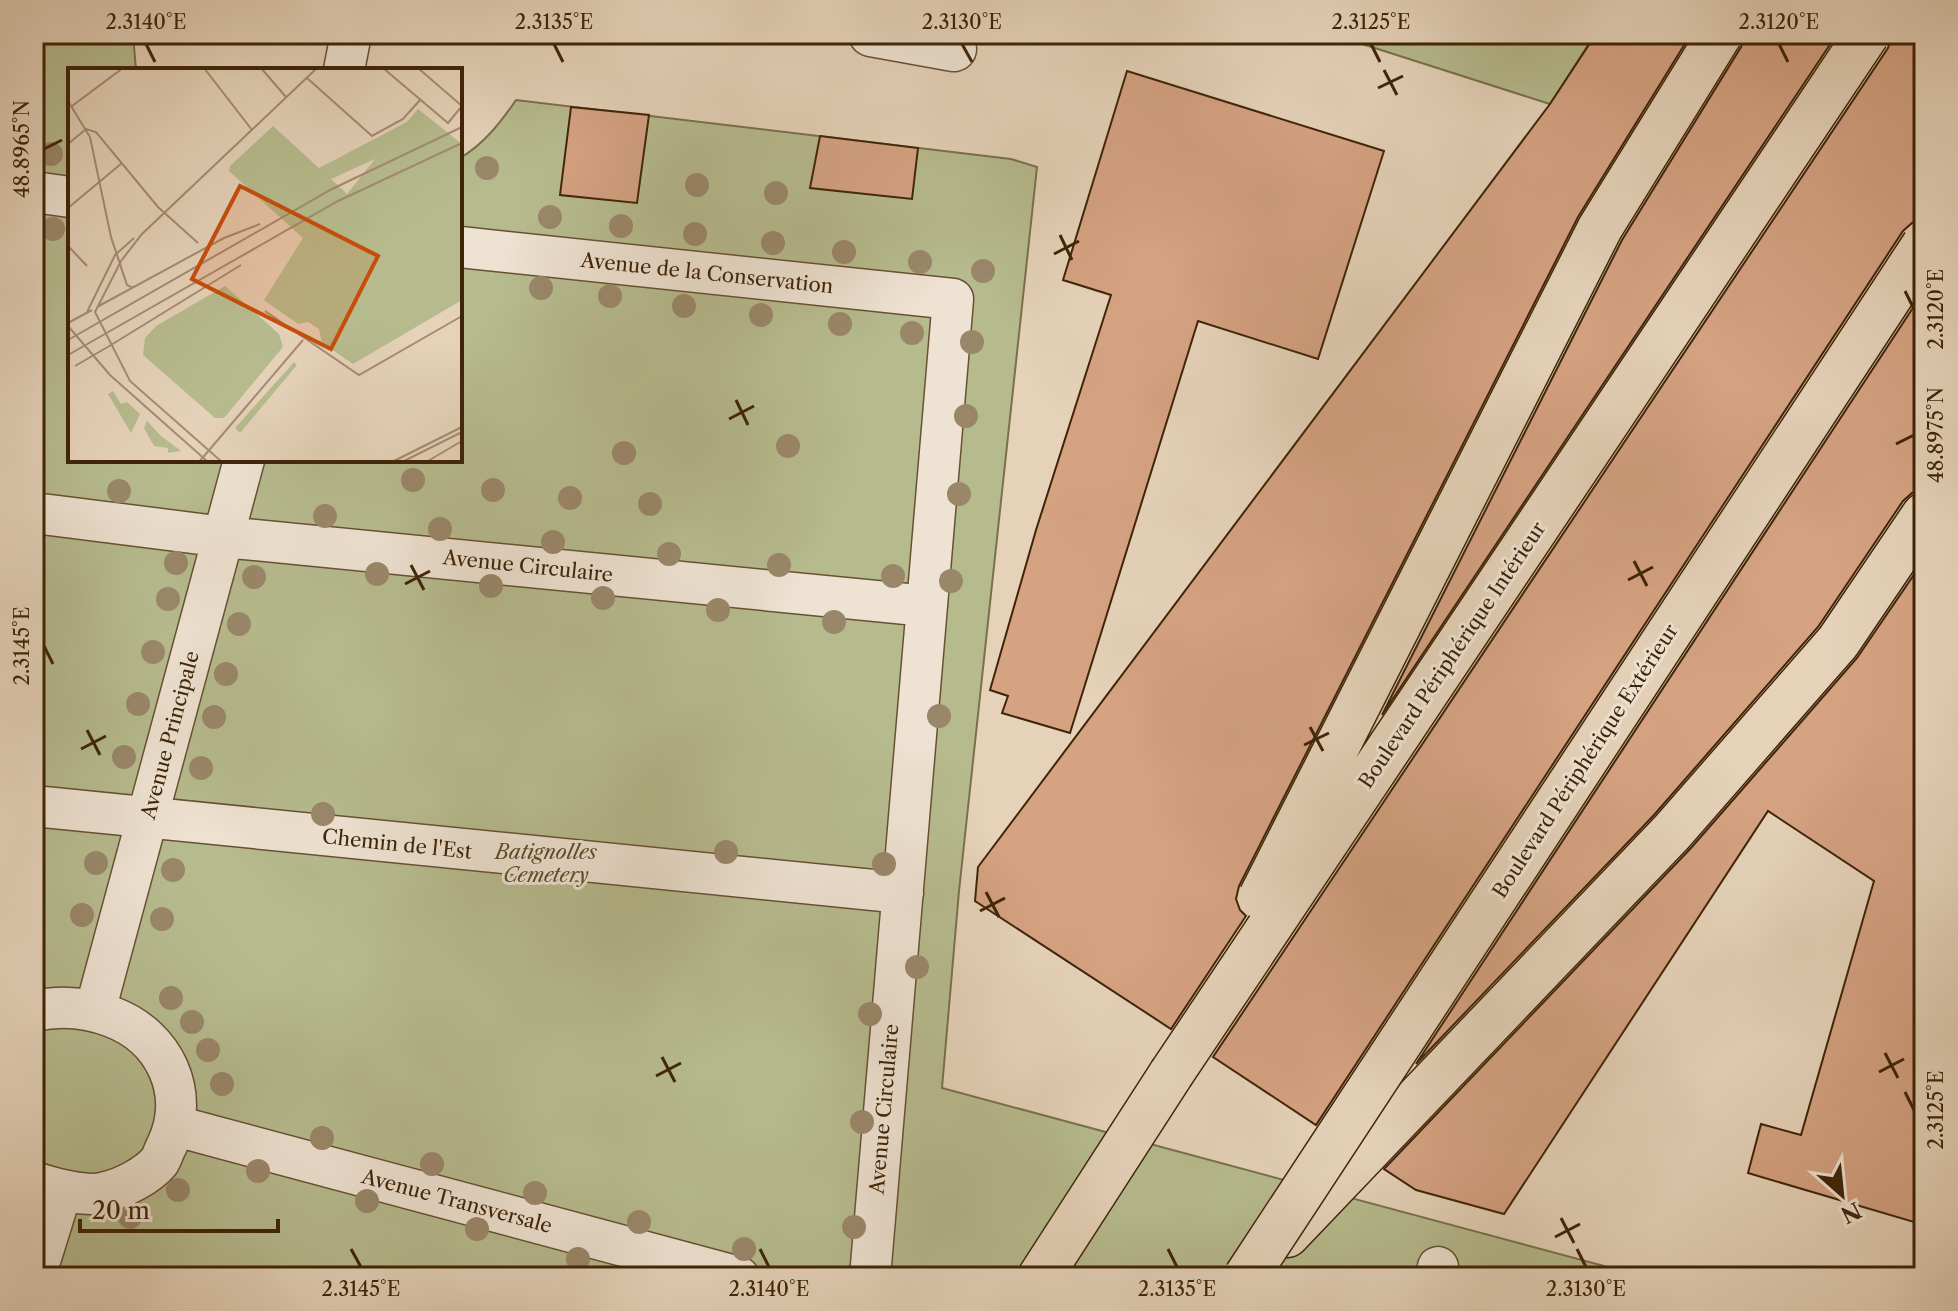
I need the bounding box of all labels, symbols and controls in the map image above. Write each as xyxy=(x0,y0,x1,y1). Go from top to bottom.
text: 2.3140°E xyxy=(106,10,186,34)
text: 2.3135°E xyxy=(515,10,593,34)
text: 2.3130°E xyxy=(922,10,1002,34)
text: 2.3125°E xyxy=(1332,10,1410,34)
text: 2.3120°E xyxy=(1739,10,1819,34)
inset map xyxy=(68,68,462,462)
text: 48.8965°N xyxy=(10,100,34,198)
street label: Avenue de la Conservation xyxy=(578,248,835,298)
text: 2.3120°E xyxy=(1924,269,1948,349)
text: 48.8975°N xyxy=(1924,387,1948,483)
street label: Boulevard Périphérique Intérieur xyxy=(1354,517,1551,793)
street label: Avenue Circulaire xyxy=(441,545,614,587)
text: 2.3145°E xyxy=(10,606,34,686)
street label: Boulevard Périphérique Extérieur xyxy=(1487,619,1683,903)
street label: Avenue Principale xyxy=(136,648,204,823)
street label: Chemin de l'Est xyxy=(321,824,473,864)
park label: Batignolles Cemetery xyxy=(493,840,597,887)
street label: Avenue Circulaire xyxy=(865,1023,903,1196)
text: 2.3125°E xyxy=(1924,1071,1948,1149)
north arrow xyxy=(1802,1155,1882,1235)
street label: Avenue Transversale xyxy=(358,1164,555,1238)
scale bar xyxy=(80,1183,278,1233)
text: 20 m xyxy=(92,1196,150,1225)
text: N xyxy=(1836,1196,1866,1229)
text: 2.3145°E xyxy=(321,1277,401,1301)
text: 2.3140°E xyxy=(729,1277,809,1301)
text: 2.3135°E xyxy=(1138,1277,1216,1301)
text: 2.3130°E xyxy=(1546,1277,1626,1301)

